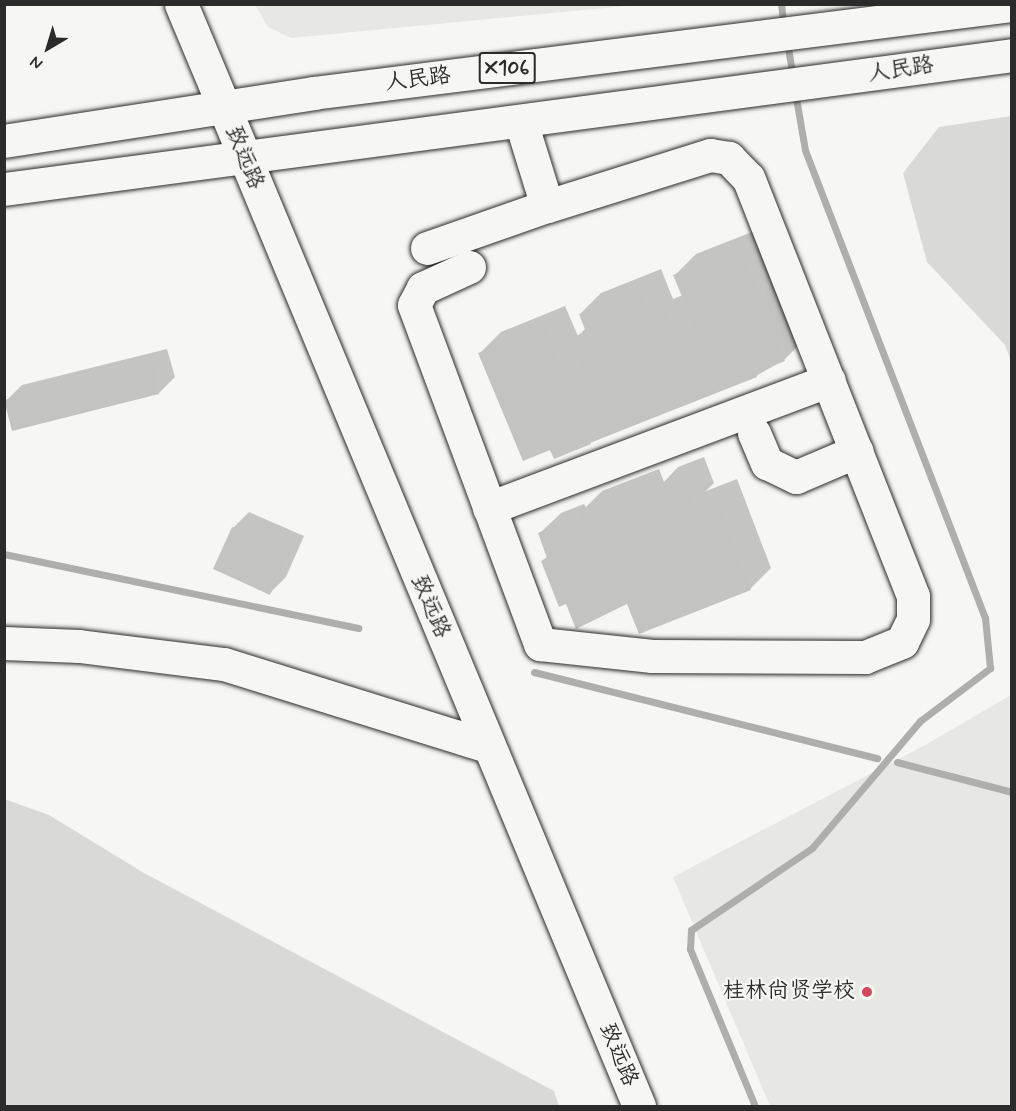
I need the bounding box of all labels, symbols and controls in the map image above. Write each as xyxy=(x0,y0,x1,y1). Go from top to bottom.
north arrow xyxy=(18,18,78,78)
road number: X106 xyxy=(478,50,536,86)
text: N xyxy=(26,51,47,74)
street label: 人民路 xyxy=(866,52,936,88)
street label: 人民路 xyxy=(384,63,452,97)
street label: 致远路 xyxy=(219,122,269,194)
street label: 致远路 xyxy=(405,571,455,643)
place label: 桂林尚贤学校 xyxy=(723,979,855,1005)
marker: 桂林尚贤学校 xyxy=(860,985,874,999)
street label: 致远路 xyxy=(593,1019,643,1091)

